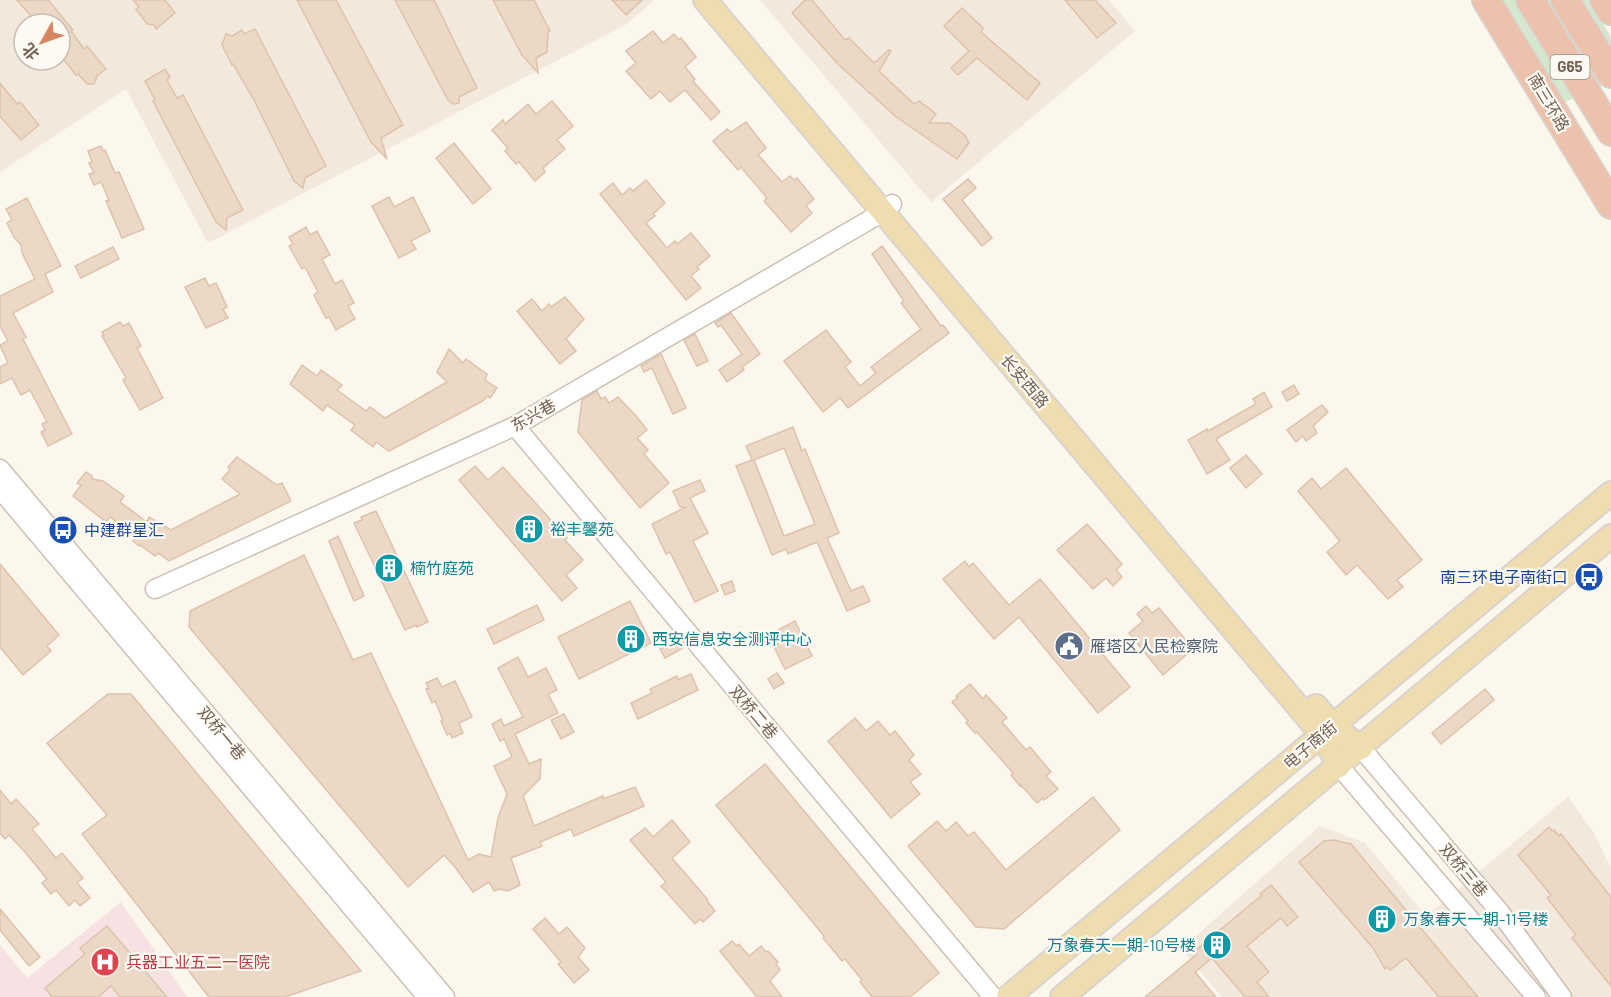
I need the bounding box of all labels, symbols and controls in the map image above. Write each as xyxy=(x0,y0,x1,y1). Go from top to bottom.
north arrow xyxy=(12,12,72,72)
text: 北 xyxy=(18,40,43,64)
road number: G65 xyxy=(1550,55,1590,79)
street label: 南三环路 xyxy=(1525,69,1574,134)
street label: 长安西路 xyxy=(998,350,1053,411)
street label: 东兴巷 xyxy=(507,395,558,435)
building icon: 裕丰馨苑 xyxy=(513,513,545,545)
bus stop icon: 中建群星汇 xyxy=(47,514,79,546)
place label: 裕丰馨苑 xyxy=(550,519,614,538)
place label: 中建群星汇 xyxy=(84,520,164,539)
building icon: 楠竹庭苑 xyxy=(373,552,405,584)
place label: 楠竹庭苑 xyxy=(410,558,474,577)
bus stop icon: 南三环电子南街口 xyxy=(1573,561,1605,593)
place label: 南三环电子南街口 xyxy=(1440,567,1568,586)
building icon: 西安信息安全测评中心 xyxy=(615,623,647,655)
place label: 西安信息安全测评中心 xyxy=(652,629,812,648)
public building icon: 雁塔区人民检察院 xyxy=(1053,630,1085,662)
place label: 雁塔区人民检察院 xyxy=(1090,636,1218,655)
street label: 双桥二巷 xyxy=(727,681,782,742)
street label: 双桥一巷 xyxy=(195,702,250,763)
street label: 电子南街 xyxy=(1279,717,1340,772)
street label: 双桥三巷 xyxy=(1437,839,1492,900)
building icon: 万象春天一期-11号楼 xyxy=(1366,903,1398,935)
place label: 万象春天一期-11号楼 xyxy=(1403,909,1549,928)
building icon: 万象春天一期-10号楼 xyxy=(1201,929,1233,961)
place label: 万象春天一期-10号楼 xyxy=(1047,935,1196,954)
hospital icon: 兵器工业五二一医院 xyxy=(89,946,121,978)
place label: 兵器工业五二一医院 xyxy=(126,952,270,971)

